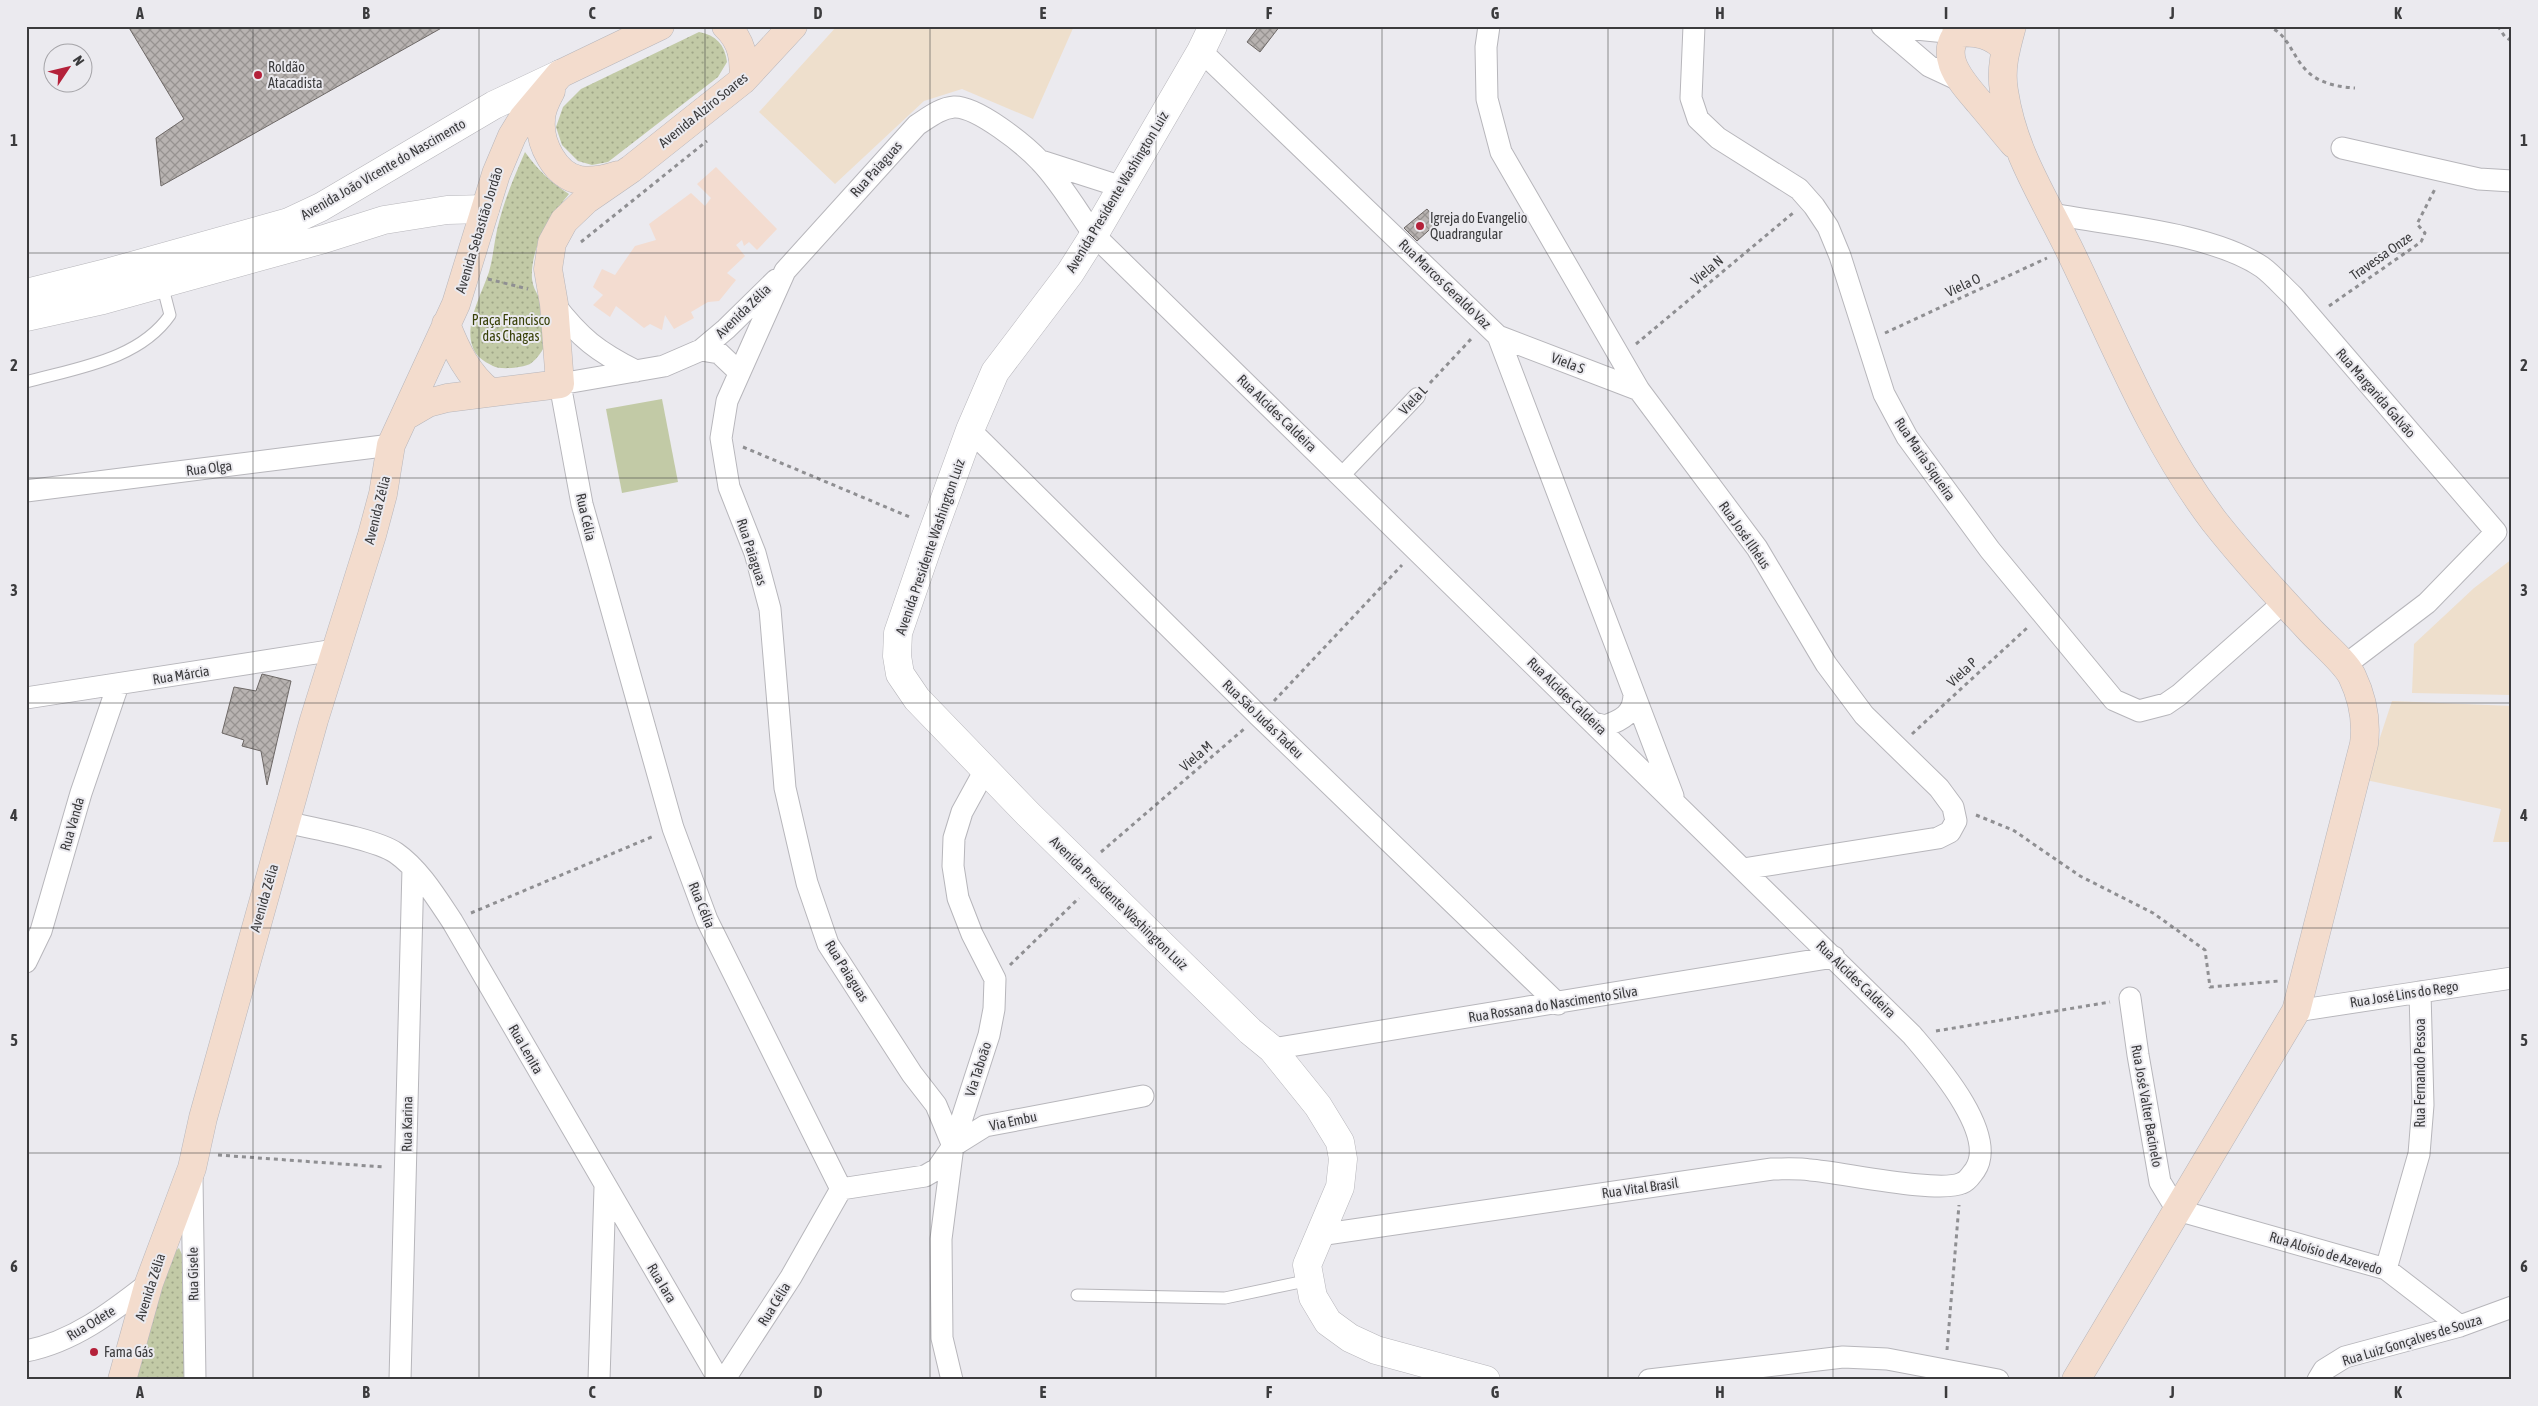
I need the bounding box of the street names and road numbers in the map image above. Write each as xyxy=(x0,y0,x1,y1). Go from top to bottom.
street label: Avenida Alziro Soares xyxy=(655,69,751,151)
street label: Avenida Presidente Washington Luiz xyxy=(1063,109,1171,275)
street label: Avenida João Vicente do Nascimento xyxy=(298,115,468,223)
street label: Rua Paiaguas xyxy=(847,138,905,200)
street label: Avenida Sebastião Jordão xyxy=(452,165,506,295)
street label: Travessa Onze xyxy=(2347,229,2415,283)
street label: Rua Marcos Geraldo Vaz xyxy=(1396,236,1494,332)
street label: Viela N xyxy=(1688,252,1726,288)
street label: Viela O xyxy=(1943,270,1983,300)
street label: Avenida Zélia xyxy=(712,281,774,341)
street label: Rua Margarida Galvão xyxy=(2333,345,2419,441)
street label: Viela S xyxy=(1549,349,1587,377)
street label: Rua Alcides Caldeira xyxy=(1234,371,1320,455)
street label: Viela L xyxy=(1396,382,1431,418)
street label: Rua Maria Siqueira xyxy=(1891,415,1959,503)
street label: Rua Olga xyxy=(185,457,233,479)
street label: Avenida Presidente Washington Luiz xyxy=(892,457,968,637)
street label: Avenida Zélia xyxy=(361,474,393,546)
street label: Rua Célia xyxy=(573,492,599,542)
street label: Rua José Ilhéus xyxy=(1716,498,1774,572)
street label: Rua Paiaguas xyxy=(734,517,770,587)
street label: Rua Alcides Caldeira xyxy=(1524,654,1610,738)
street label: Viela P xyxy=(1944,654,1981,690)
street label: Rua Márcia xyxy=(152,663,210,687)
street label: Rua São Judas Tadeu xyxy=(1219,677,1307,761)
street label: Viela M xyxy=(1176,738,1216,774)
street label: Rua Vanda xyxy=(57,795,87,853)
street label: Avenida Presidente Washington Luiz xyxy=(1047,833,1191,973)
street label: Avenida Zélia xyxy=(247,862,281,934)
street label: Rua Célia xyxy=(686,880,718,930)
street label: Rua Paiaguas xyxy=(822,937,872,1005)
street label: Rua Alcides Caldeira xyxy=(1813,937,1899,1021)
street label: Rua José Lins do Rego xyxy=(2349,978,2459,1010)
street label: Rua Rossana do Nascimento Silva xyxy=(1467,983,1639,1025)
street label: Rua Fernando Pessoa xyxy=(2412,1018,2428,1128)
street label: Rua Lenita xyxy=(505,1021,547,1077)
street label: Via Taboão xyxy=(962,1040,994,1098)
street label: Rua José Valter Bacinelo xyxy=(2128,1043,2166,1169)
street label: Rua Karina xyxy=(399,1096,415,1152)
street label: Via Embu xyxy=(988,1108,1038,1134)
street label: Rua Vital Brasil xyxy=(1601,1175,1680,1201)
street label: Rua Aloísio de Azevedo xyxy=(2268,1228,2384,1278)
street label: Rua Gisele xyxy=(185,1247,201,1301)
street label: Avenida Zélia xyxy=(132,1251,168,1323)
street label: Rua Iara xyxy=(644,1261,680,1305)
street label: Rua Célia xyxy=(754,1279,794,1329)
street label: Rua Odete xyxy=(64,1302,118,1344)
street label: Rua Luiz Gonçalves de Souza xyxy=(2340,1311,2484,1369)

